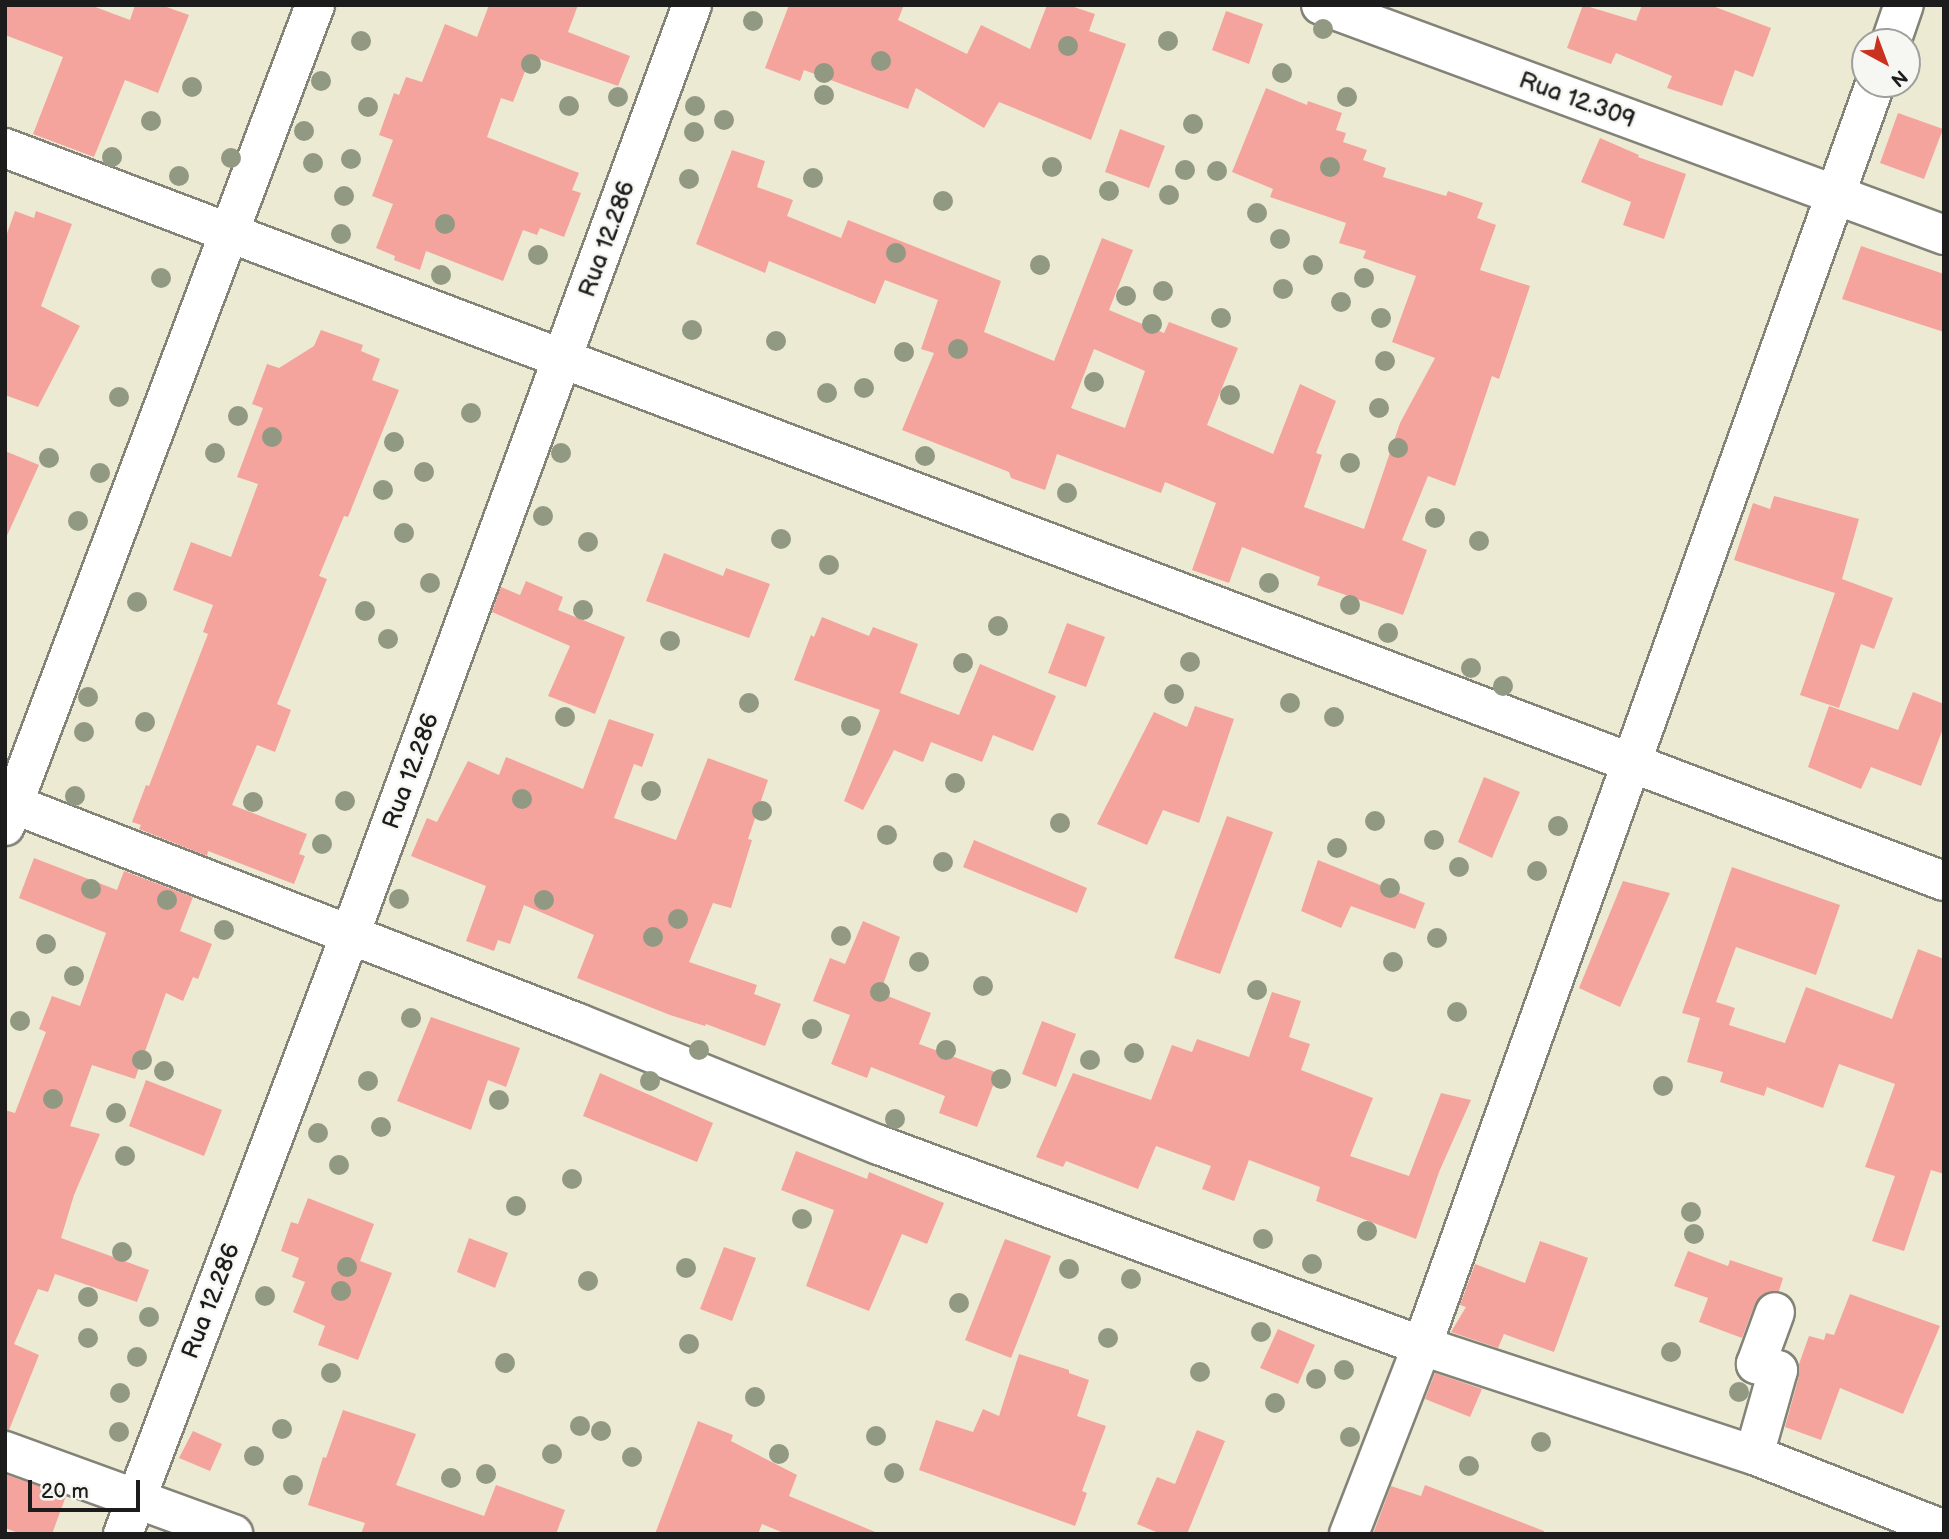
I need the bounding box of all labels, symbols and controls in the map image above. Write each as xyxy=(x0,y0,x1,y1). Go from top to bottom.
north arrow xyxy=(1851,28,1921,98)
text: N xyxy=(1886,64,1912,91)
street label: Rua 12.309 xyxy=(1515,66,1639,134)
street label: Rua 12.286 xyxy=(573,177,641,301)
street label: Rua 12.286 xyxy=(377,709,445,833)
street label: Rua 12.286 xyxy=(176,1239,246,1363)
scale bar xyxy=(32,1466,144,1510)
text: 20 m xyxy=(41,1479,89,1504)

